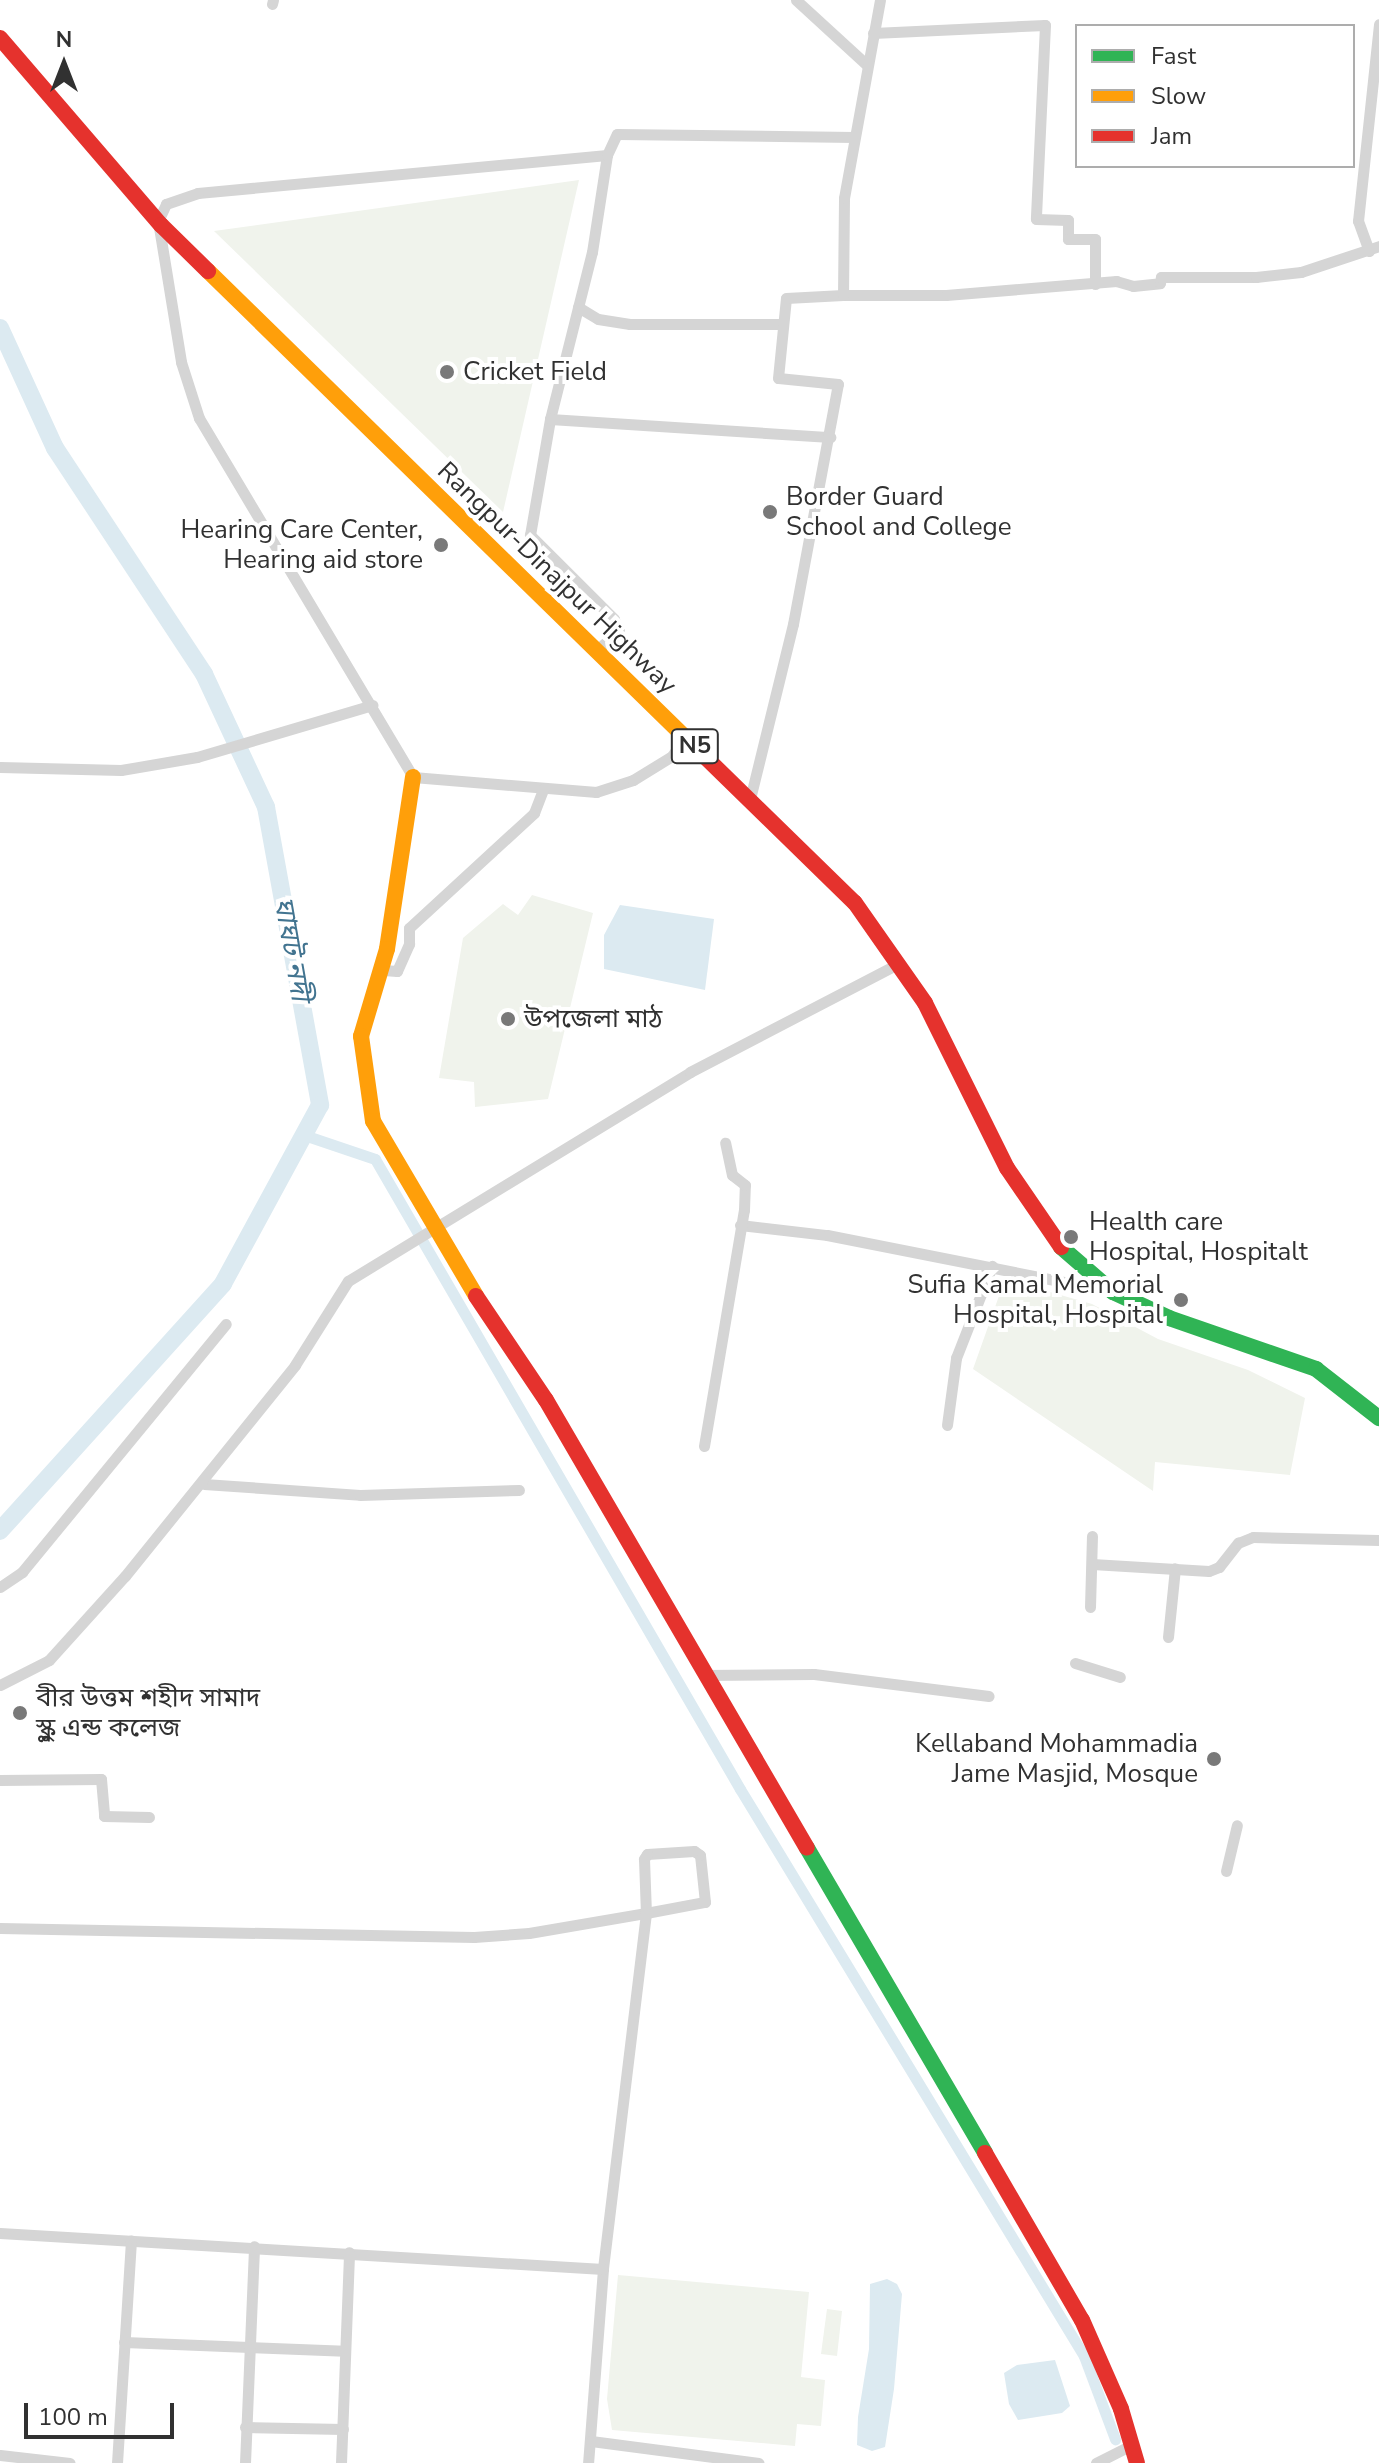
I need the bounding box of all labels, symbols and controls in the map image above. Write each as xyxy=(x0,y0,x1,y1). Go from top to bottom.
north arrow xyxy=(24,24,104,104)
legend xyxy=(1075,24,1355,168)
text: N xyxy=(56,25,72,55)
text: Fast xyxy=(1151,40,1196,72)
text: Slow xyxy=(1151,80,1206,112)
text: Jam xyxy=(1151,120,1192,152)
place label: Cricket Field xyxy=(463,356,607,388)
marker: Cricket Field xyxy=(438,363,456,381)
street label: Rangpur-Dinajpur Highway xyxy=(431,455,683,701)
place label: Border Guard School and College xyxy=(786,481,1012,542)
marker: Border Guard School and College xyxy=(761,503,779,521)
place label: Hearing Care Center, Hearing aid store xyxy=(180,514,423,576)
marker: Hearing Care Center, Hearing aid store xyxy=(430,534,452,556)
road number: N5 xyxy=(669,726,721,766)
water label: ঘাঘট নদী xyxy=(266,895,318,1003)
place label: উপজেলা মাঠ xyxy=(524,1003,662,1035)
marker: উপজেলা মাঠ xyxy=(499,1010,517,1028)
place label: Health care Hospital, Hospitalt xyxy=(1089,1206,1308,1268)
marker: Health care Hospital, Hospitalt xyxy=(1060,1226,1082,1248)
place label: Sufia Kamal Memorial Hospital, Hospital xyxy=(907,1269,1163,1330)
marker: Sufia Kamal Memorial Hospital, Hospital xyxy=(1170,1289,1192,1311)
place label: বীর উত্তম শহীদ সামাদ স্কুল এন্ড কলেজ xyxy=(36,1682,260,1744)
marker: বীর উত্তম শহীদ সামাদ স্কুল এন্ড কলেজ xyxy=(11,1704,29,1722)
place label: Kellaband Mohammadia Jame Masjid, Mosque xyxy=(915,1728,1198,1790)
marker: Kellaband Mohammadia Jame Masjid, Mosque xyxy=(1205,1750,1223,1768)
scale bar xyxy=(28,2387,178,2437)
text: 100 m xyxy=(38,2401,108,2433)

